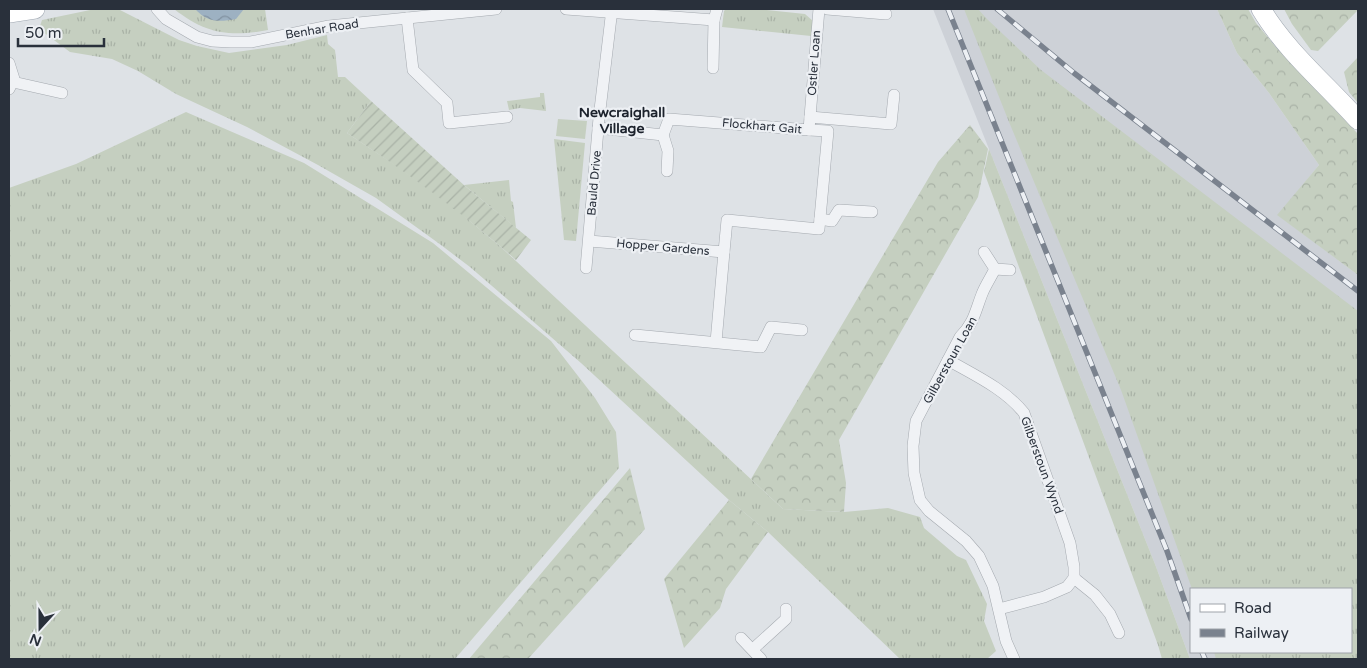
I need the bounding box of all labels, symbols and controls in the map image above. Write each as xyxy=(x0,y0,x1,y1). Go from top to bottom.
scale bar xyxy=(18,15,104,47)
street label: Benhar Road xyxy=(284,16,360,42)
text: 50 m xyxy=(25,24,62,42)
street label: Ostler Loan xyxy=(805,30,823,96)
district label: Newcraighall Village xyxy=(579,104,665,137)
street label: Flockhart Gait xyxy=(721,116,803,137)
street label: Bauld Drive xyxy=(584,150,604,216)
street label: Hopper Gardens xyxy=(616,236,710,258)
street label: Gilberstoun Loan xyxy=(920,314,980,406)
street label: Gilberstoun Wynd xyxy=(1018,414,1066,516)
legend xyxy=(1190,588,1352,653)
text: Road xyxy=(1234,599,1272,617)
north arrow xyxy=(15,603,65,653)
text: Railway xyxy=(1234,624,1289,642)
text: N xyxy=(27,630,44,650)

